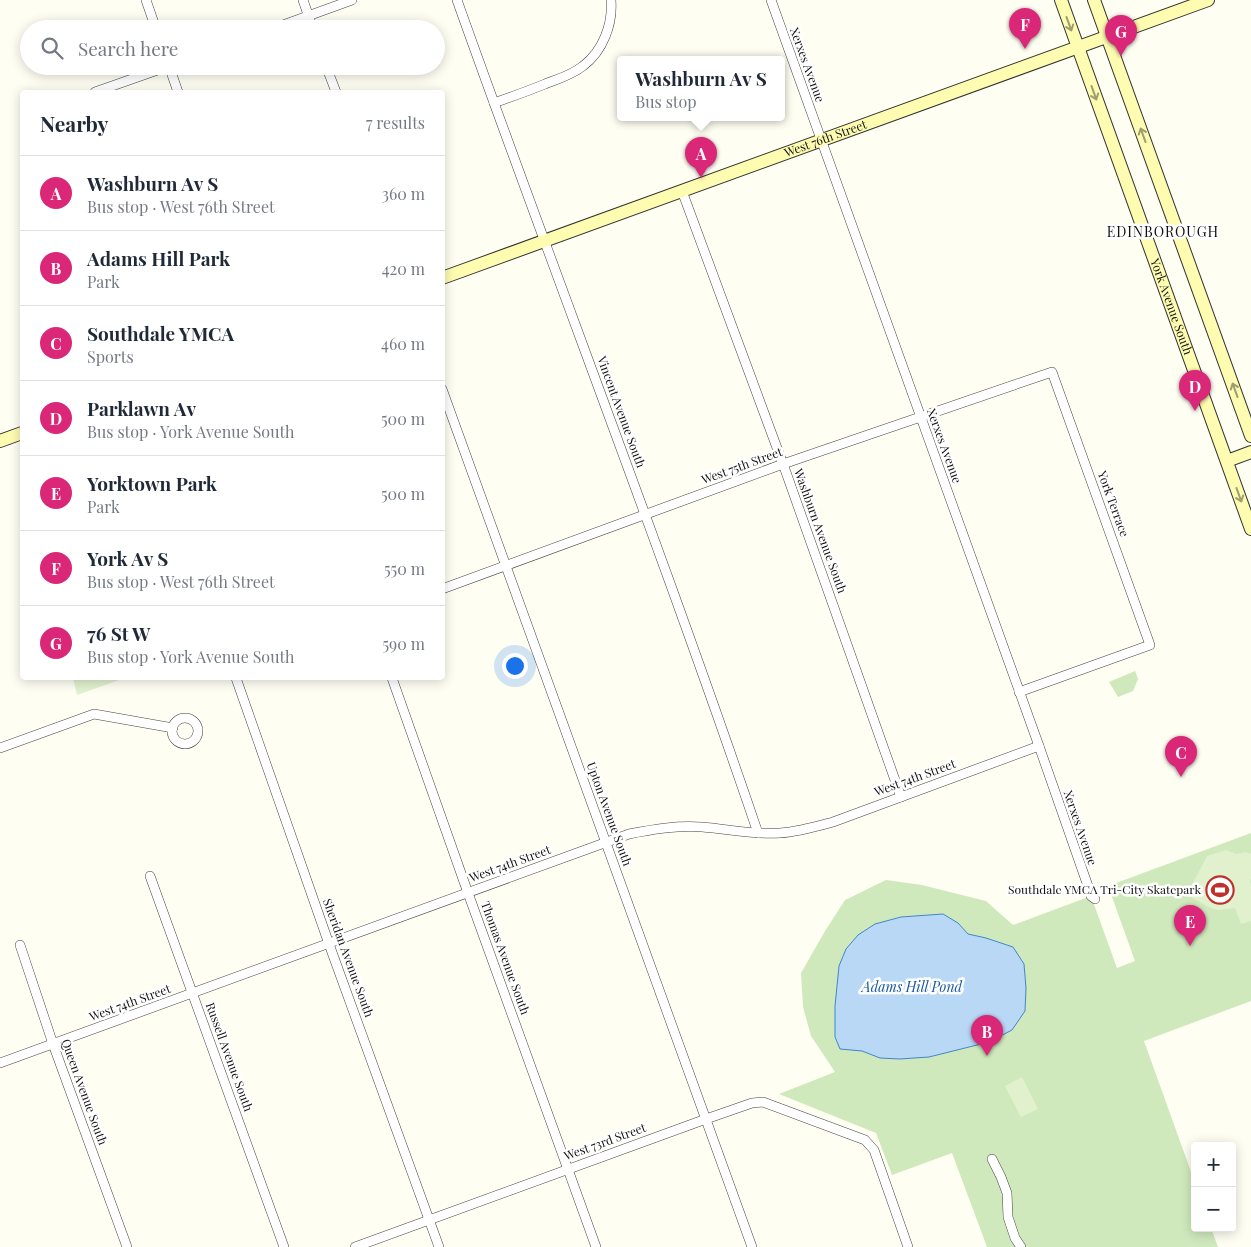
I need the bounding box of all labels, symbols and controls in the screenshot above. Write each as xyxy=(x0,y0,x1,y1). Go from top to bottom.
pin: F xyxy=(1009,8,1041,49)
one-way arrow xyxy=(1065,15,1074,31)
pin: G xyxy=(1105,15,1137,56)
search box xyxy=(20,20,445,75)
street label: Xerxes Avenue xyxy=(787,25,829,104)
icon: search xyxy=(38,34,66,62)
text: Search here xyxy=(78,35,178,61)
popup xyxy=(617,56,785,121)
text: Washburn Av S xyxy=(635,65,767,91)
one-way arrow xyxy=(1090,85,1099,100)
text: Bus stop xyxy=(635,91,697,112)
text: Nearby xyxy=(40,109,109,137)
text: 7 results xyxy=(366,112,425,133)
street label: West 76th Street xyxy=(781,115,869,160)
one-way arrow xyxy=(1138,128,1147,143)
pin: A xyxy=(685,137,717,178)
text: Washburn Av S xyxy=(87,170,218,196)
text: A xyxy=(51,183,61,204)
text: 360 m xyxy=(382,183,425,204)
text: Bus stop · West 76th Street xyxy=(87,196,275,217)
district label: EDINBOROUGH xyxy=(1107,222,1219,241)
text: Adams Hill Park xyxy=(87,245,230,271)
street label: York Avenue South xyxy=(1147,255,1197,357)
text: B xyxy=(51,258,61,279)
text: 420 m xyxy=(382,258,425,279)
text: Park xyxy=(87,271,120,292)
text: Southdale YMCA xyxy=(87,320,234,346)
text: C xyxy=(50,333,62,354)
text: 460 m xyxy=(381,333,425,354)
text: Sports xyxy=(87,346,134,367)
street label: Vincent Avenue South xyxy=(594,353,650,470)
pin: D xyxy=(1179,370,1211,411)
one-way arrow xyxy=(1229,382,1239,398)
text: Parklawn Av xyxy=(87,395,196,421)
street label: Xerxes Avenue xyxy=(924,406,966,485)
text: D xyxy=(50,408,62,429)
text: 500 m xyxy=(381,408,425,429)
text: Bus stop · York Avenue South xyxy=(87,421,295,442)
street label: West 75th Street xyxy=(698,443,785,487)
street label: Washburn Avenue South xyxy=(791,465,851,595)
street label: York Terrace xyxy=(1094,468,1133,539)
text: Yorktown Park xyxy=(87,470,217,496)
text: E xyxy=(51,483,61,504)
text: 500 m xyxy=(381,483,425,504)
one-way arrow xyxy=(1235,487,1244,502)
text: Park xyxy=(87,496,120,517)
text: York Av S xyxy=(87,545,168,571)
text: F xyxy=(51,558,61,579)
text: 550 m xyxy=(384,558,425,579)
text: Bus stop · West 76th Street xyxy=(87,571,275,592)
text: 76 St W xyxy=(87,620,151,646)
text: G xyxy=(50,633,62,654)
text: 590 m xyxy=(382,633,425,654)
text: Bus stop · York Avenue South xyxy=(87,646,295,667)
your location xyxy=(502,653,528,679)
pin: C xyxy=(1165,736,1197,777)
street label: West 74th Street xyxy=(871,755,958,800)
street label: Upton Avenue South xyxy=(584,759,636,868)
street label: Xerxes Avenue xyxy=(1061,788,1101,867)
street label: West 74th Street xyxy=(466,841,553,886)
sports icon: Southdale YMCA Tri-City Skatepark xyxy=(1205,875,1235,905)
place label: Southdale YMCA Tri-City Skatepark xyxy=(1008,881,1201,897)
street label: Sheridan Avenue South xyxy=(320,896,378,1019)
street label: Thomas Avenue South xyxy=(478,899,534,1017)
pin: E xyxy=(1174,905,1206,946)
water label: Adams Hill Pond xyxy=(860,977,963,996)
street label: West 74th Street xyxy=(86,980,173,1025)
street label: Russell Avenue South xyxy=(203,1000,257,1113)
pin: B xyxy=(971,1015,1003,1056)
street label: Queen Avenue South xyxy=(58,1036,112,1147)
street label: West 73rd Street xyxy=(561,1119,649,1164)
map controls xyxy=(1191,1142,1236,1232)
button: + xyxy=(1191,1142,1236,1187)
button: − xyxy=(1191,1187,1236,1232)

